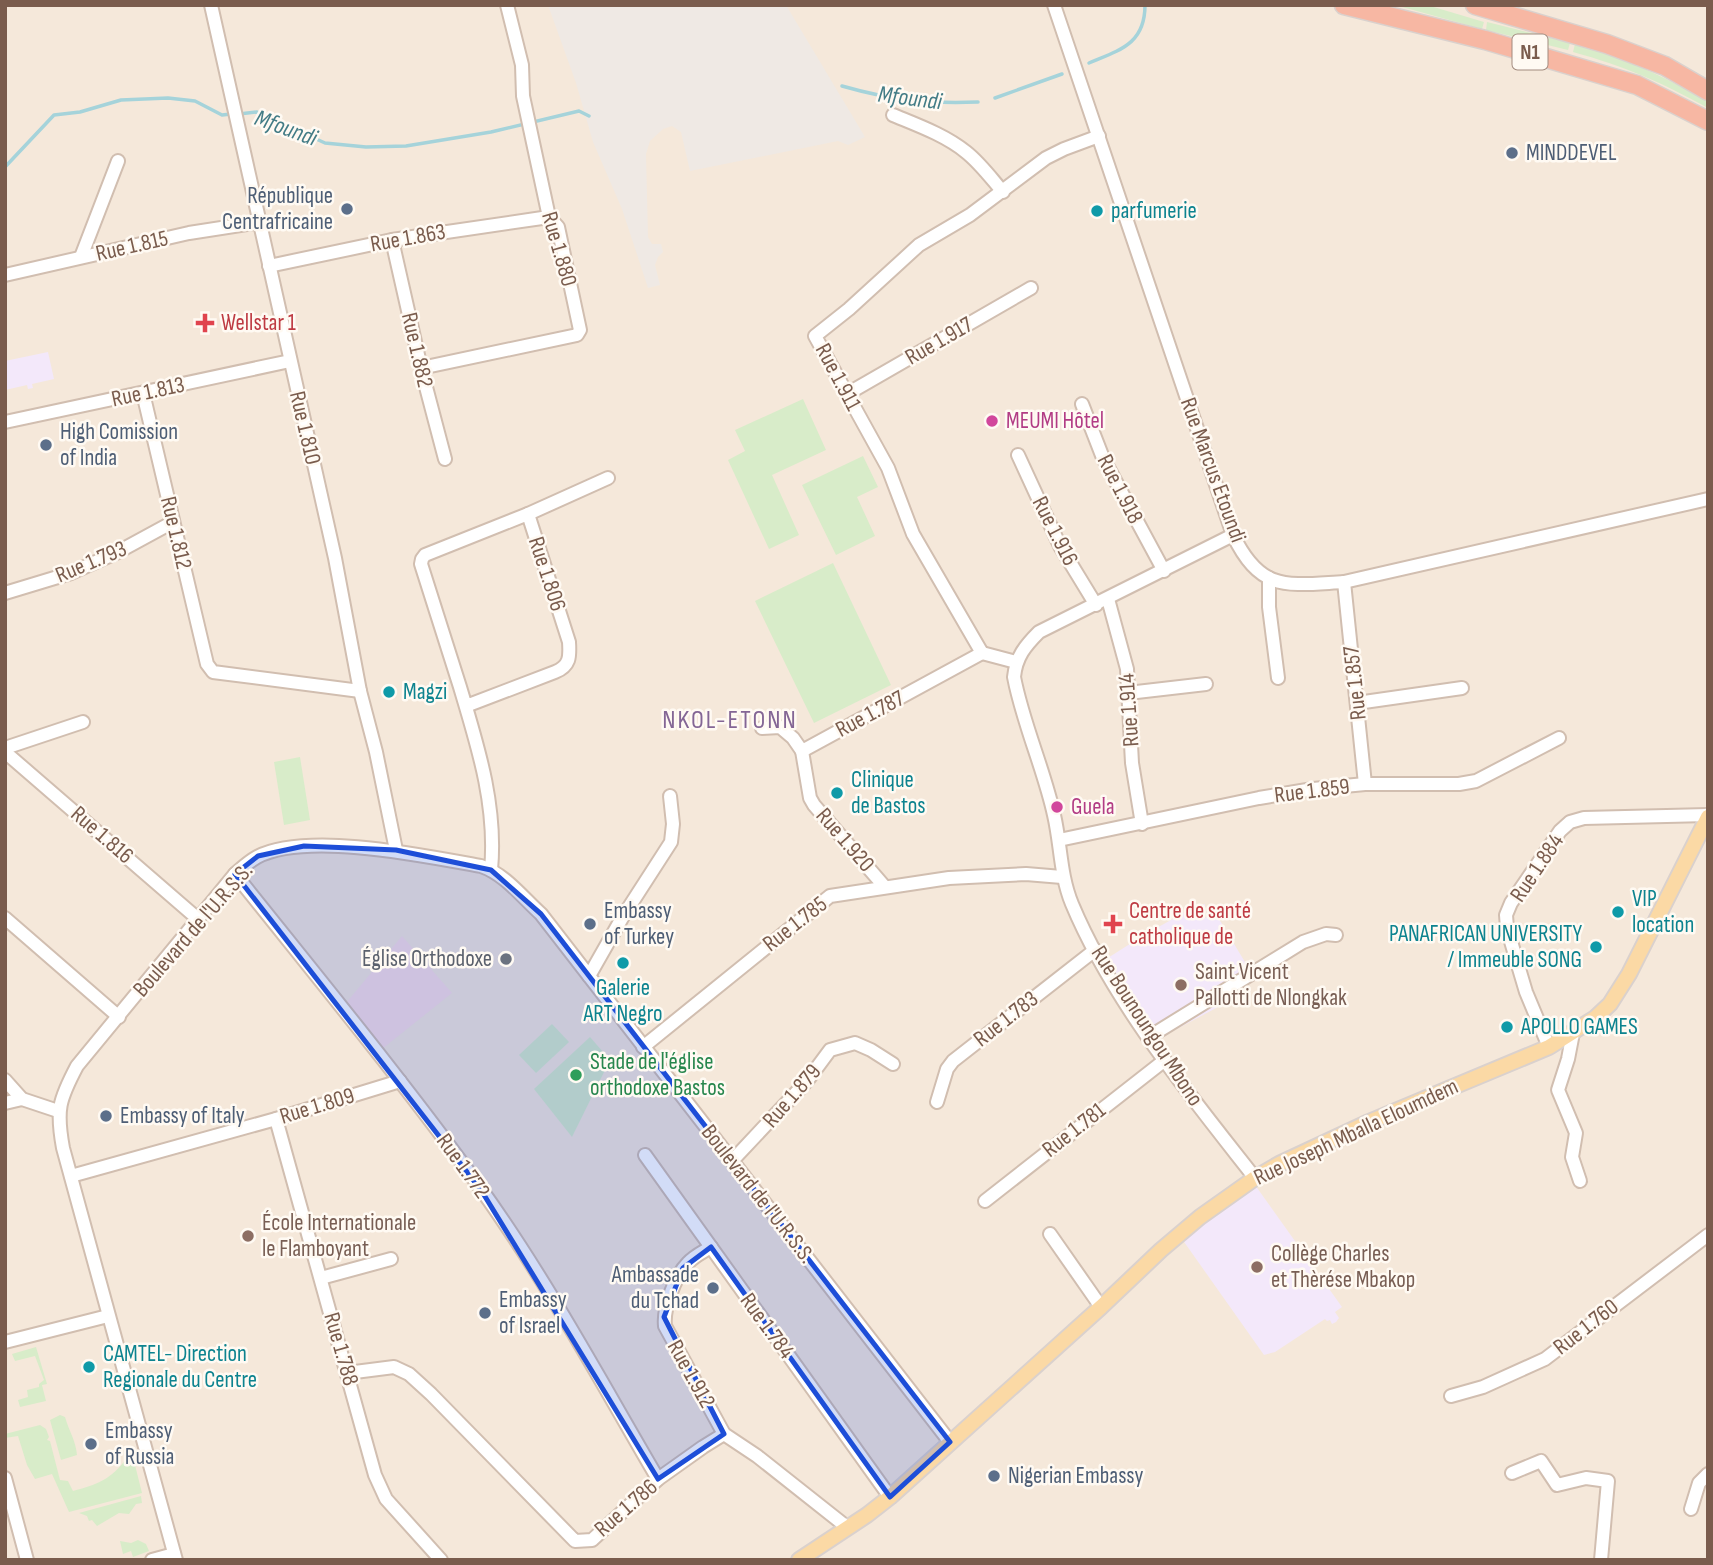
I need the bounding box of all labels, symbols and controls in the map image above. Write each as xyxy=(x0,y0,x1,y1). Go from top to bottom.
road number: N1 xyxy=(1512,34,1548,70)
water label: Mfoundi xyxy=(876,80,944,116)
water label: Mfoundi xyxy=(251,103,322,153)
place label: MINDDEVEL xyxy=(1526,139,1617,167)
marker: MINDDEVEL xyxy=(1504,145,1520,161)
place label: République Centrafricaine xyxy=(222,182,333,236)
place label: parfumerie xyxy=(1111,197,1197,225)
marker: République Centrafricaine xyxy=(339,201,355,217)
marker: parfumerie xyxy=(1089,203,1105,219)
street label: Rue 1.880 xyxy=(535,208,583,290)
street label: Rue 1.863 xyxy=(368,218,448,258)
street label: Rue 1.815 xyxy=(93,224,171,268)
place label: Wellstar 1 xyxy=(221,309,296,337)
street label: Rue 1.882 xyxy=(395,310,439,390)
street label: Rue 1.917 xyxy=(900,311,978,371)
marker: Wellstar 1 xyxy=(195,313,215,333)
street label: Rue 1.911 xyxy=(809,339,867,415)
street label: Rue 1.813 xyxy=(109,371,187,413)
street label: Rue 1.810 xyxy=(283,389,327,467)
street label: Rue Marcus Etoundi xyxy=(1174,394,1252,546)
place label: MEUMI Hôtel xyxy=(1006,407,1104,435)
marker: MEUMI Hôtel xyxy=(984,413,1000,429)
place label: High Comission of India xyxy=(60,418,178,472)
marker: High Comission of India xyxy=(38,437,54,453)
street label: Rue 1.918 xyxy=(1091,450,1149,528)
street label: Rue 1.916 xyxy=(1026,492,1084,570)
street label: Rue 1.812 xyxy=(154,494,198,572)
street label: Rue 1.806 xyxy=(522,533,572,615)
street label: Rue 1.793 xyxy=(51,535,131,589)
street label: Rue 1.857 xyxy=(1337,644,1373,722)
street label: Rue 1.914 xyxy=(1112,672,1146,748)
place label: Magzi xyxy=(403,678,447,706)
marker: Magzi xyxy=(381,684,397,700)
street label: Rue 1.787 xyxy=(831,684,909,744)
district label: NKOL-ETONN xyxy=(662,705,798,736)
place label: Clinique de Bastos xyxy=(851,766,926,820)
street label: Rue 1.859 xyxy=(1273,772,1351,810)
marker: Clinique de Bastos xyxy=(829,785,845,801)
place label: Guela xyxy=(1071,793,1115,821)
marker: Guela xyxy=(1049,799,1065,815)
street label: Rue 1.816 xyxy=(65,800,139,870)
street label: Rue 1.920 xyxy=(810,802,880,878)
street label: Rue 1.884 xyxy=(1504,828,1570,907)
street label: Boulevard de l'U.R.S.S. xyxy=(127,857,259,1003)
place label: VIP location xyxy=(1632,885,1694,939)
street label: Rue 1.785 xyxy=(757,890,833,958)
place label: Embassy of Turkey xyxy=(604,897,674,951)
place label: Centre de santé catholique de xyxy=(1129,897,1251,951)
marker: VIP location xyxy=(1610,904,1626,920)
marker: Centre de santé catholique de xyxy=(1103,914,1123,934)
marker: Embassy of Turkey xyxy=(582,916,598,932)
place label: PANAFRICAN UNIVERSITY / Immeuble SONG xyxy=(1389,920,1582,974)
marker: PANAFRICAN UNIVERSITY / Immeuble SONG xyxy=(1588,939,1604,955)
street label: Rue Bounoungou Mbono xyxy=(1085,941,1209,1111)
place label: Église Orthodoxe xyxy=(362,945,492,973)
marker: Église Orthodoxe xyxy=(498,951,514,967)
marker: Galerie ART Negro xyxy=(615,955,631,971)
place label: Saint Vicent Pallotti de Nlongkak xyxy=(1195,958,1347,1012)
place label: Galerie ART Negro xyxy=(582,974,663,1028)
marker: Saint Vicent Pallotti de Nlongkak xyxy=(1173,977,1189,993)
street label: Rue 1.783 xyxy=(968,985,1044,1053)
place label: APOLLO GAMES xyxy=(1520,1013,1638,1041)
marker: APOLLO GAMES xyxy=(1499,1019,1515,1035)
place label: Stade de l'église orthodoxe Bastos xyxy=(590,1048,725,1102)
street label: Rue 1.879 xyxy=(757,1058,827,1134)
marker: Stade de l'église orthodoxe Bastos xyxy=(568,1067,584,1083)
street label: Rue Joseph Mballa Eloumdem xyxy=(1249,1072,1463,1192)
street label: Rue 1.809 xyxy=(276,1081,358,1131)
street label: Rue 1.781 xyxy=(1037,1097,1111,1163)
place label: Embassy of Italy xyxy=(120,1102,245,1130)
marker: Embassy of Italy xyxy=(98,1108,114,1124)
street label: Boulevard de l'U.R.S.S. xyxy=(695,1119,821,1269)
street label: Rue 1.772 xyxy=(430,1128,496,1204)
place label: École Internationale le Flamboyant xyxy=(262,1209,416,1263)
marker: École Internationale le Flamboyant xyxy=(240,1228,256,1244)
place label: Collège Charles et Thèrése Mbakop xyxy=(1271,1240,1415,1294)
marker: Collège Charles et Thèrése Mbakop xyxy=(1249,1259,1265,1275)
place label: Ambassade du Tchad xyxy=(611,1261,699,1315)
marker: Ambassade du Tchad xyxy=(705,1280,721,1296)
place label: Embassy of Israel xyxy=(499,1286,567,1340)
street label: Rue 1.784 xyxy=(734,1288,801,1365)
street label: Rue 1.760 xyxy=(1548,1293,1624,1361)
marker: Embassy of Israel xyxy=(477,1305,493,1321)
street label: Rue 1.788 xyxy=(317,1309,365,1389)
street label: Rue 1.912 xyxy=(661,1335,721,1413)
place label: CAMTEL- Direction Regionale du Centre xyxy=(103,1340,257,1394)
marker: CAMTEL- Direction Regionale du Centre xyxy=(81,1359,97,1375)
place label: Embassy of Russia xyxy=(105,1417,174,1471)
marker: Embassy of Russia xyxy=(83,1436,99,1452)
place label: Nigerian Embassy xyxy=(1008,1462,1143,1490)
marker: Nigerian Embassy xyxy=(986,1468,1002,1484)
street label: Rue 1.786 xyxy=(589,1473,663,1543)

